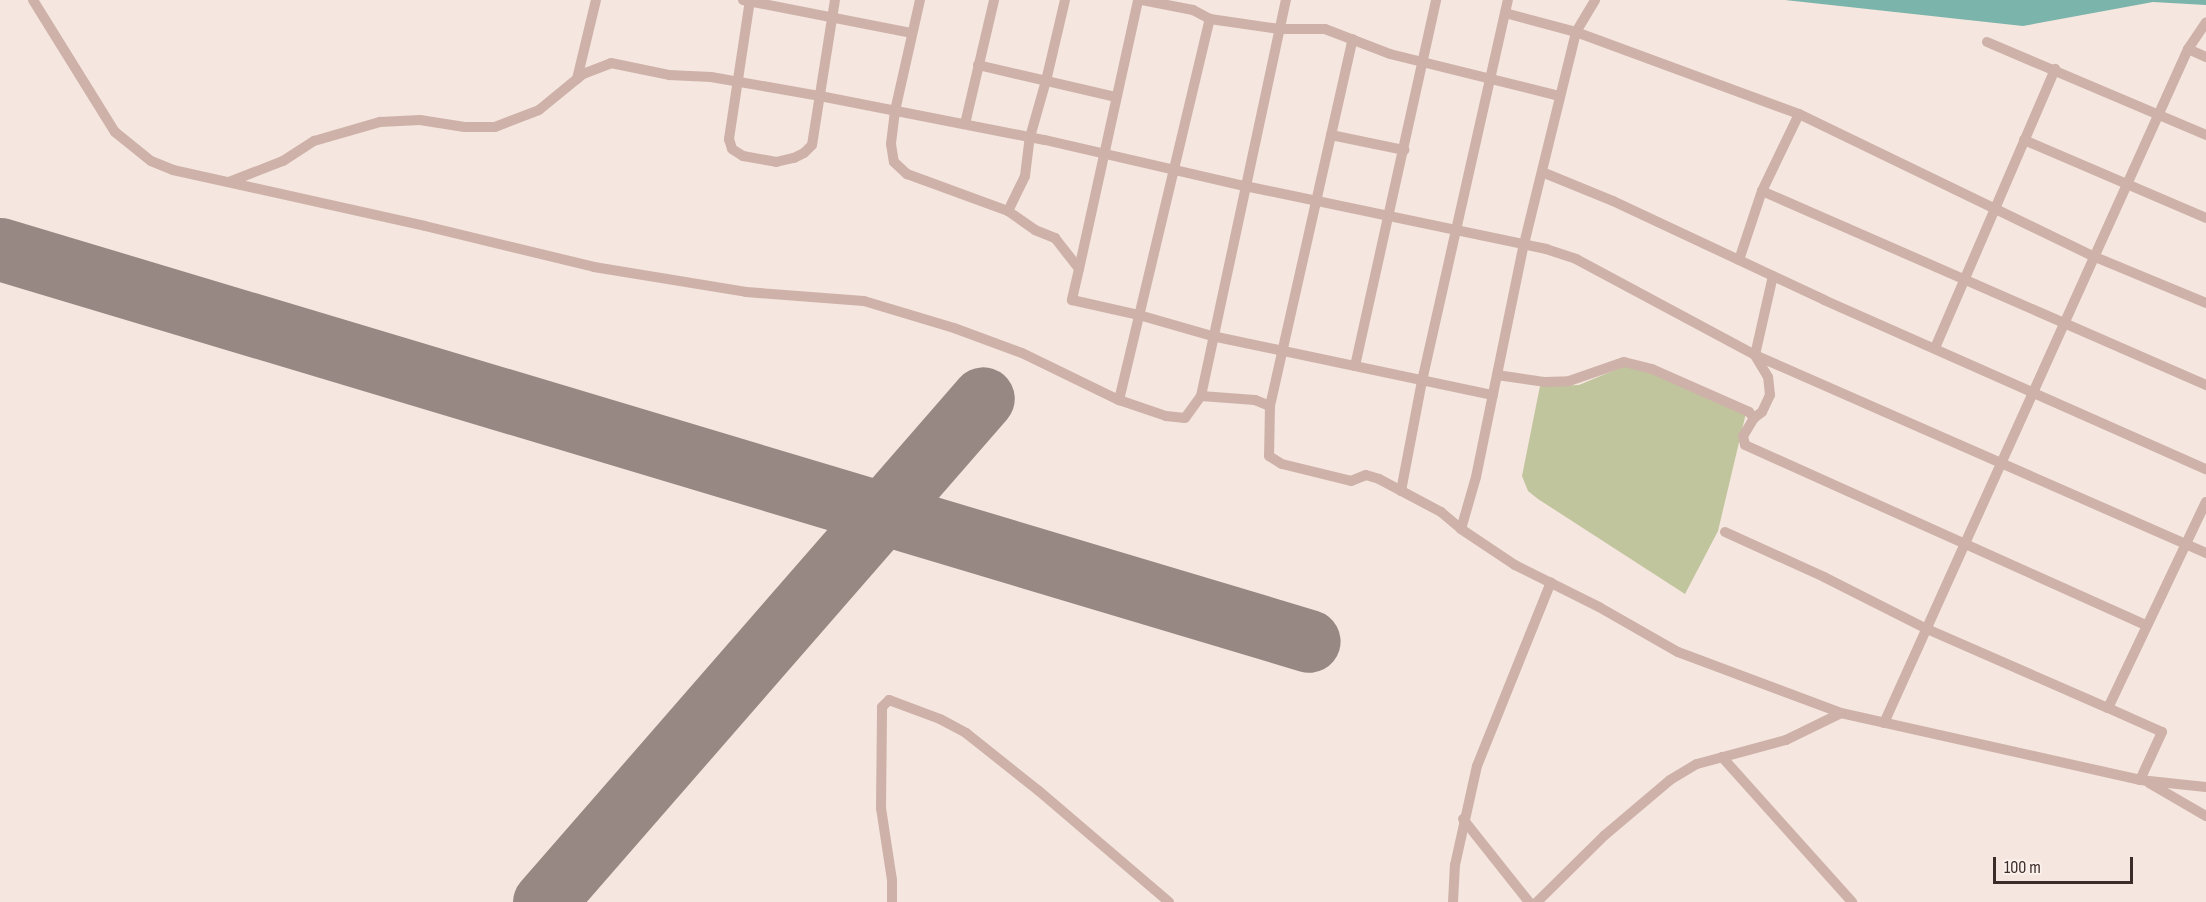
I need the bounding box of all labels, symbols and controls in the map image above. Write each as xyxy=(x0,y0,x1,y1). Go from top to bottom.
scale bar xyxy=(1996,845,2136,883)
text: 100 m xyxy=(2004,857,2041,878)

